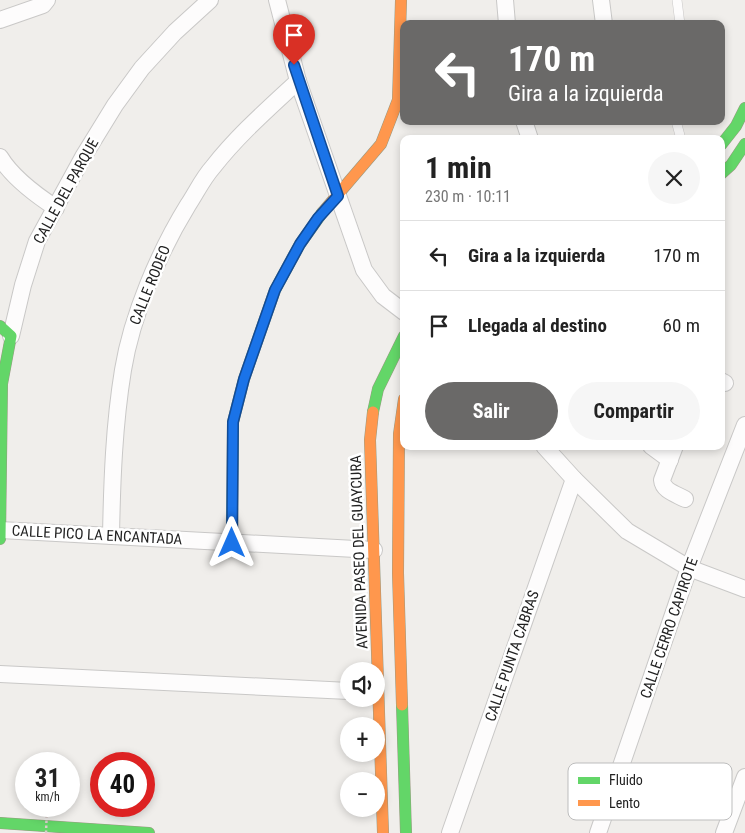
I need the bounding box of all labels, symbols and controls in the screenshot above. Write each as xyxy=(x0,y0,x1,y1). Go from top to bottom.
pin xyxy=(273,14,315,65)
icon: arrive xyxy=(280,21,308,49)
text: 170 m xyxy=(508,39,595,80)
icon: left xyxy=(425,40,490,105)
text: Gira a la izquierda xyxy=(508,81,664,106)
street label: CALLE DEL PARQUE xyxy=(30,135,102,247)
text: 1 min xyxy=(425,150,492,185)
button: close xyxy=(648,152,700,204)
text: 230 m · 10:11 xyxy=(425,187,511,206)
icon: left xyxy=(425,242,453,270)
street label: CALLE RODEO xyxy=(126,243,174,327)
text: Gira a la izquierda xyxy=(468,244,605,267)
text: 170 m xyxy=(653,244,700,267)
icon: arrive xyxy=(425,312,453,340)
text: Llegada al destino xyxy=(468,314,607,337)
text: 60 m xyxy=(663,314,700,337)
button: Salir xyxy=(425,382,558,440)
button: Compartir xyxy=(568,382,700,440)
street label: AVENIDA PASEO DEL GUAYCURA xyxy=(347,454,371,649)
position arrow xyxy=(205,516,257,568)
street label: CALLE PICO LA ENCANTADA xyxy=(11,522,183,548)
street label: CALLE CERRO CAPIROTE xyxy=(636,555,702,701)
street label: CALLE PUNTA CABRAS xyxy=(481,588,543,724)
map controls xyxy=(340,662,385,817)
button: sound xyxy=(340,662,385,707)
button: + xyxy=(340,717,385,762)
speed limit sign: 40 xyxy=(90,752,155,817)
legend xyxy=(568,763,732,820)
text: 31 xyxy=(35,764,60,793)
button: − xyxy=(340,772,385,817)
text: Fluido xyxy=(609,772,643,788)
text: km/h xyxy=(35,790,60,804)
text: Lento xyxy=(609,795,640,811)

